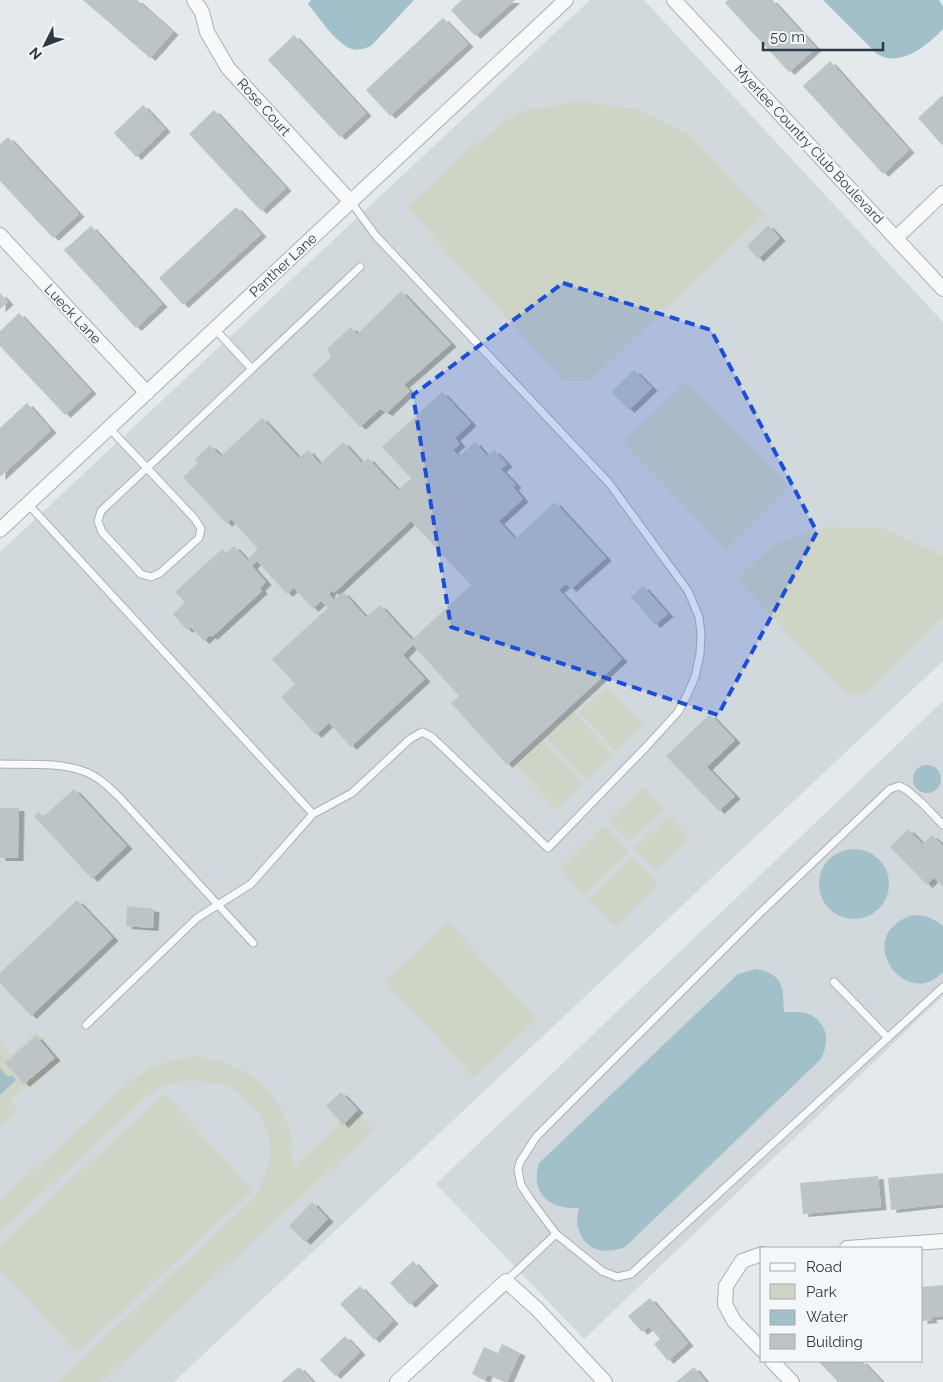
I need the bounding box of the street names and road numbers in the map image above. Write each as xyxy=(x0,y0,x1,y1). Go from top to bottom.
street label: Myerlee Country Club Boulevard xyxy=(731,61,887,227)
street label: Rose Court xyxy=(234,75,294,139)
street label: Panther Lane xyxy=(246,230,320,300)
street label: Lueck Lane xyxy=(41,281,105,347)

